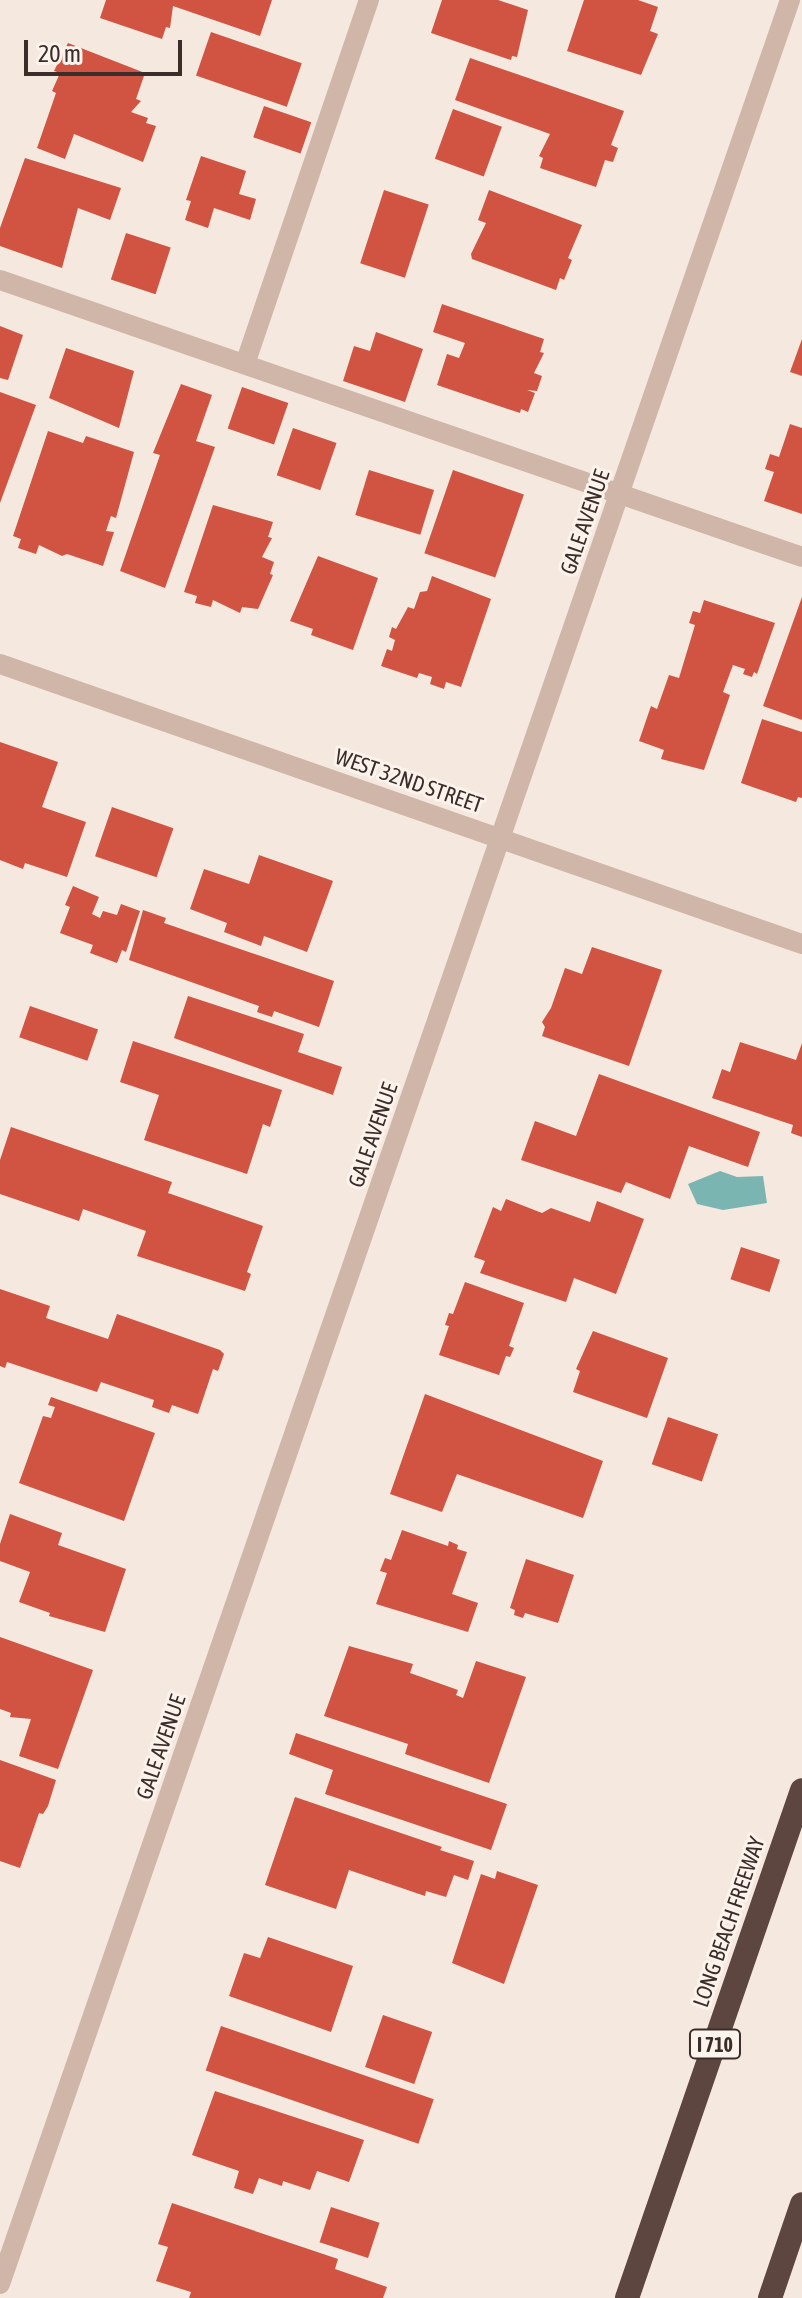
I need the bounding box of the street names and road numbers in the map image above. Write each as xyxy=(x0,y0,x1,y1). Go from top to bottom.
street label: GALE AVENUE xyxy=(555,466,615,578)
street label: WEST 32ND STREET xyxy=(332,743,486,819)
street label: GALE AVENUE xyxy=(343,1079,403,1191)
street label: GALE AVENUE xyxy=(131,1691,191,1803)
street label: LONG BEACH FREEWAY xyxy=(687,1833,771,2011)
road number: I 710 xyxy=(687,2028,743,2060)

